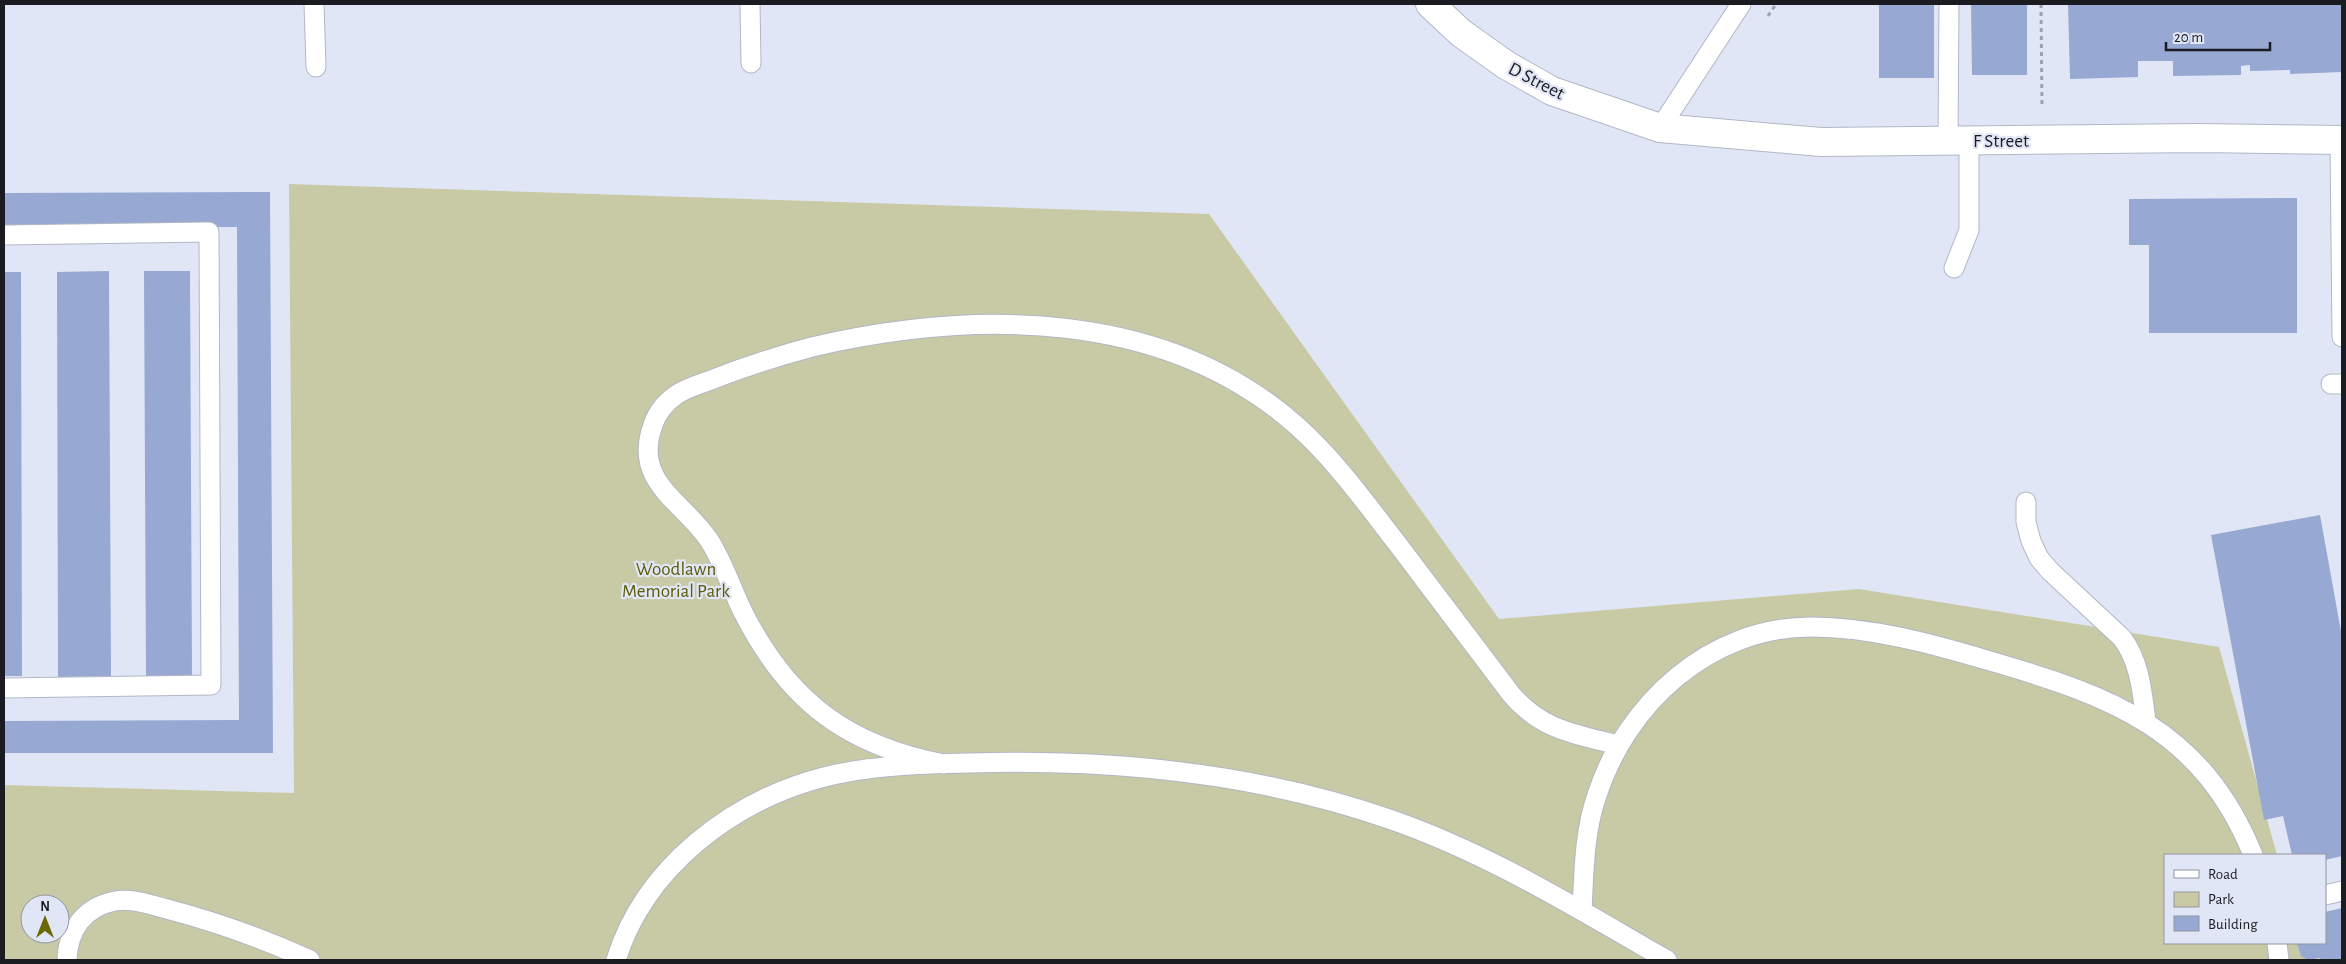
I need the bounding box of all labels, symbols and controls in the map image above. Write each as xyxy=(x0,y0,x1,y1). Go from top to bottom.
scale bar xyxy=(2166,20,2270,52)
text: 20 m xyxy=(2174,30,2203,45)
street label: D Street xyxy=(1505,59,1567,103)
street label: F Street xyxy=(1973,132,2029,151)
park label: Woodlawn Memorial Park xyxy=(622,560,730,601)
legend xyxy=(2164,854,2326,944)
text: Road xyxy=(2208,867,2238,882)
text: Park xyxy=(2208,892,2234,907)
north arrow xyxy=(20,894,70,944)
text: N xyxy=(40,900,50,914)
text: Building xyxy=(2208,917,2258,932)

